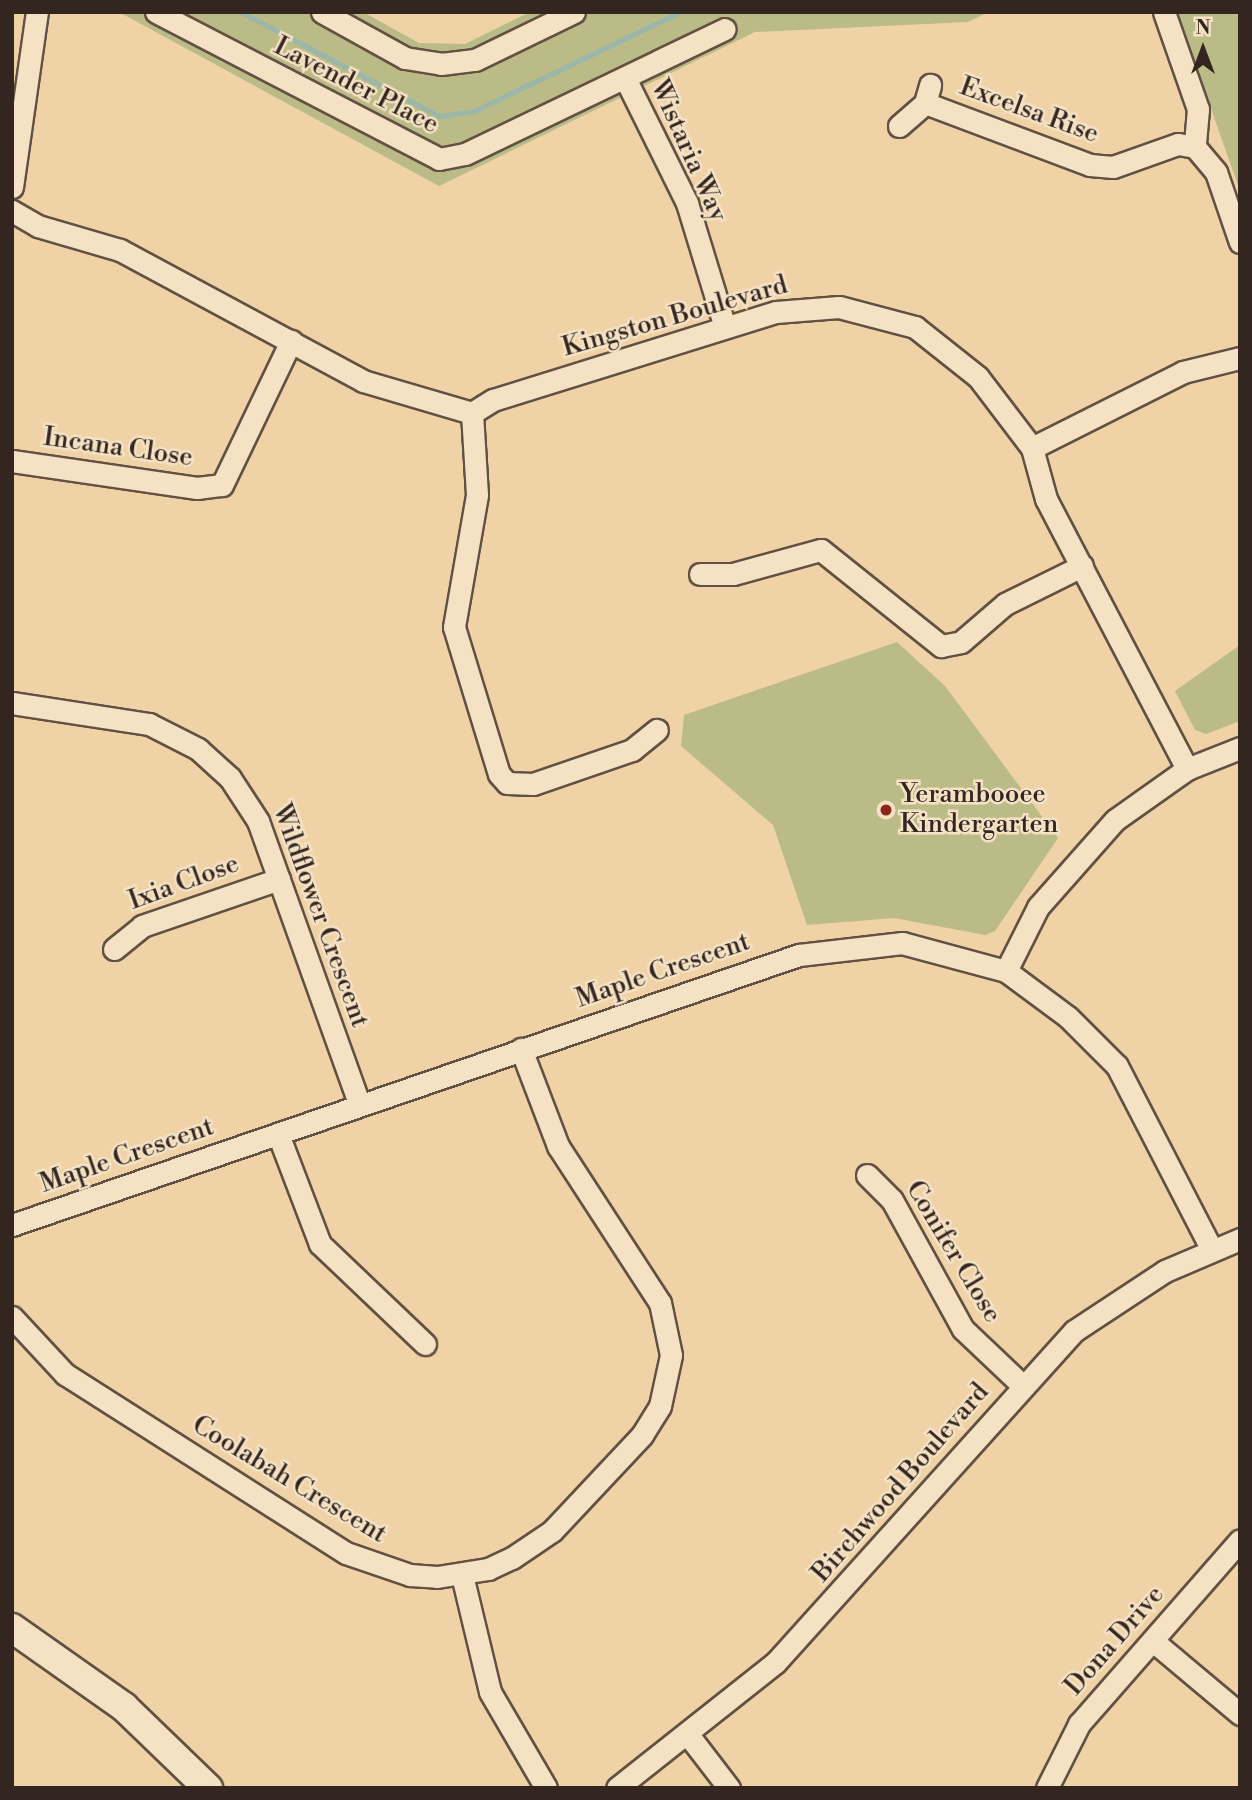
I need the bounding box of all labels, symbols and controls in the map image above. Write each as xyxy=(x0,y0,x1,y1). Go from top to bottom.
north arrow xyxy=(1168,14,1238,84)
text: N xyxy=(1195,16,1211,40)
street label: Lavender Place xyxy=(268,31,444,141)
street label: Excelsa Rise xyxy=(955,71,1103,151)
street label: Wistaria Way xyxy=(643,75,733,227)
street label: Kingston Boulevard xyxy=(559,270,791,364)
street label: Incana Close xyxy=(41,422,195,474)
place label: Yerambooee Kindergarten xyxy=(900,779,1058,840)
street label: Wildflower Crescent xyxy=(265,800,375,1032)
marker: Yerambooee Kindergarten xyxy=(878,802,894,818)
street label: Ixia Close xyxy=(125,849,243,917)
street label: Maple Crescent xyxy=(572,927,754,1015)
street label: Maple Crescent xyxy=(36,1112,218,1200)
street label: Conifer Close xyxy=(898,1175,1008,1329)
street label: Birchwood Boulevard xyxy=(806,1377,996,1589)
street label: Coolabah Crescent xyxy=(186,1410,392,1550)
street label: Dona Drive xyxy=(1059,1580,1171,1702)

